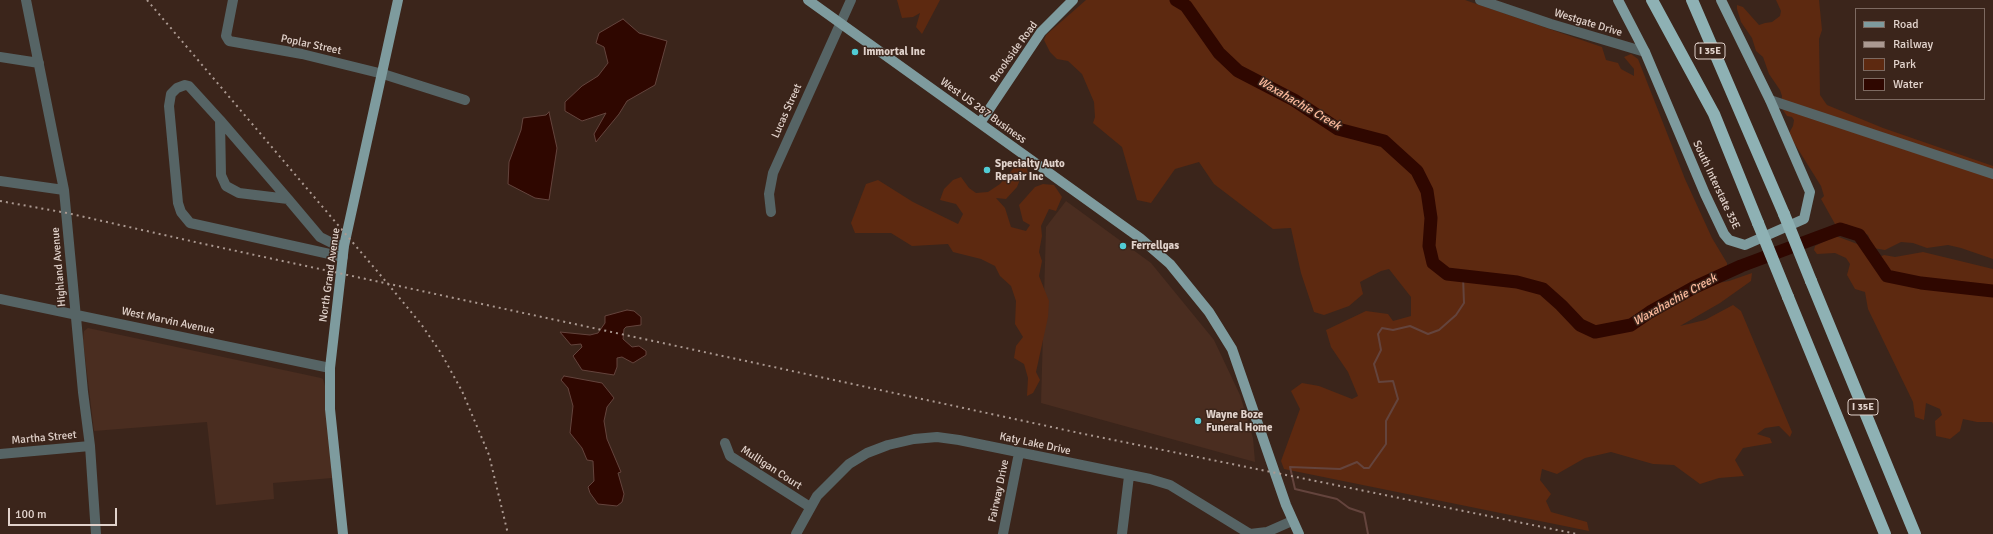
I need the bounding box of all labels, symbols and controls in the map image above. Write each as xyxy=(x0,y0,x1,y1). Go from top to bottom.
street label: Westgate Drive xyxy=(1552,6,1624,40)
legend xyxy=(1855,8,1985,100)
text: Road xyxy=(1893,17,1919,32)
street label: Brookside Road xyxy=(987,19,1041,85)
street label: Poplar Street xyxy=(280,32,342,58)
text: Railway xyxy=(1893,37,1933,52)
road number: I 35E xyxy=(1695,43,1725,59)
place label: Immortal Inc xyxy=(863,45,925,59)
marker: Immortal Inc xyxy=(850,47,860,57)
text: Park xyxy=(1893,57,1916,72)
water label: Waxahachie Creek xyxy=(1255,74,1343,134)
street label: West US 287 Business xyxy=(937,75,1029,147)
text: Water xyxy=(1893,77,1923,92)
street label: Lucas Street xyxy=(769,82,805,140)
street label: South Interstate 35E xyxy=(1690,138,1742,232)
place label: Specialty Auto Repair Inc xyxy=(995,157,1065,183)
marker: Specialty Auto Repair Inc xyxy=(982,165,992,175)
street label: Highland Avenue xyxy=(49,227,69,307)
street label: North Grand Avenue xyxy=(317,227,343,323)
place label: Ferrellgas xyxy=(1131,239,1179,253)
marker: Ferrellgas xyxy=(1118,241,1128,251)
water label: Waxahachie Creek xyxy=(1631,271,1719,329)
street label: West Marvin Avenue xyxy=(120,305,216,337)
road number: I 35E xyxy=(1848,399,1878,415)
place label: Wayne Boze Funeral Home xyxy=(1206,408,1272,434)
marker: Wayne Boze Funeral Home xyxy=(1193,416,1203,426)
street label: Martha Street xyxy=(11,429,77,447)
street label: Katy Lake Drive xyxy=(998,430,1072,458)
street label: Mulligan Court xyxy=(738,443,804,493)
street label: Fairway Drive xyxy=(986,458,1012,524)
scale bar xyxy=(10,500,119,526)
text: 100 m xyxy=(15,507,47,522)

